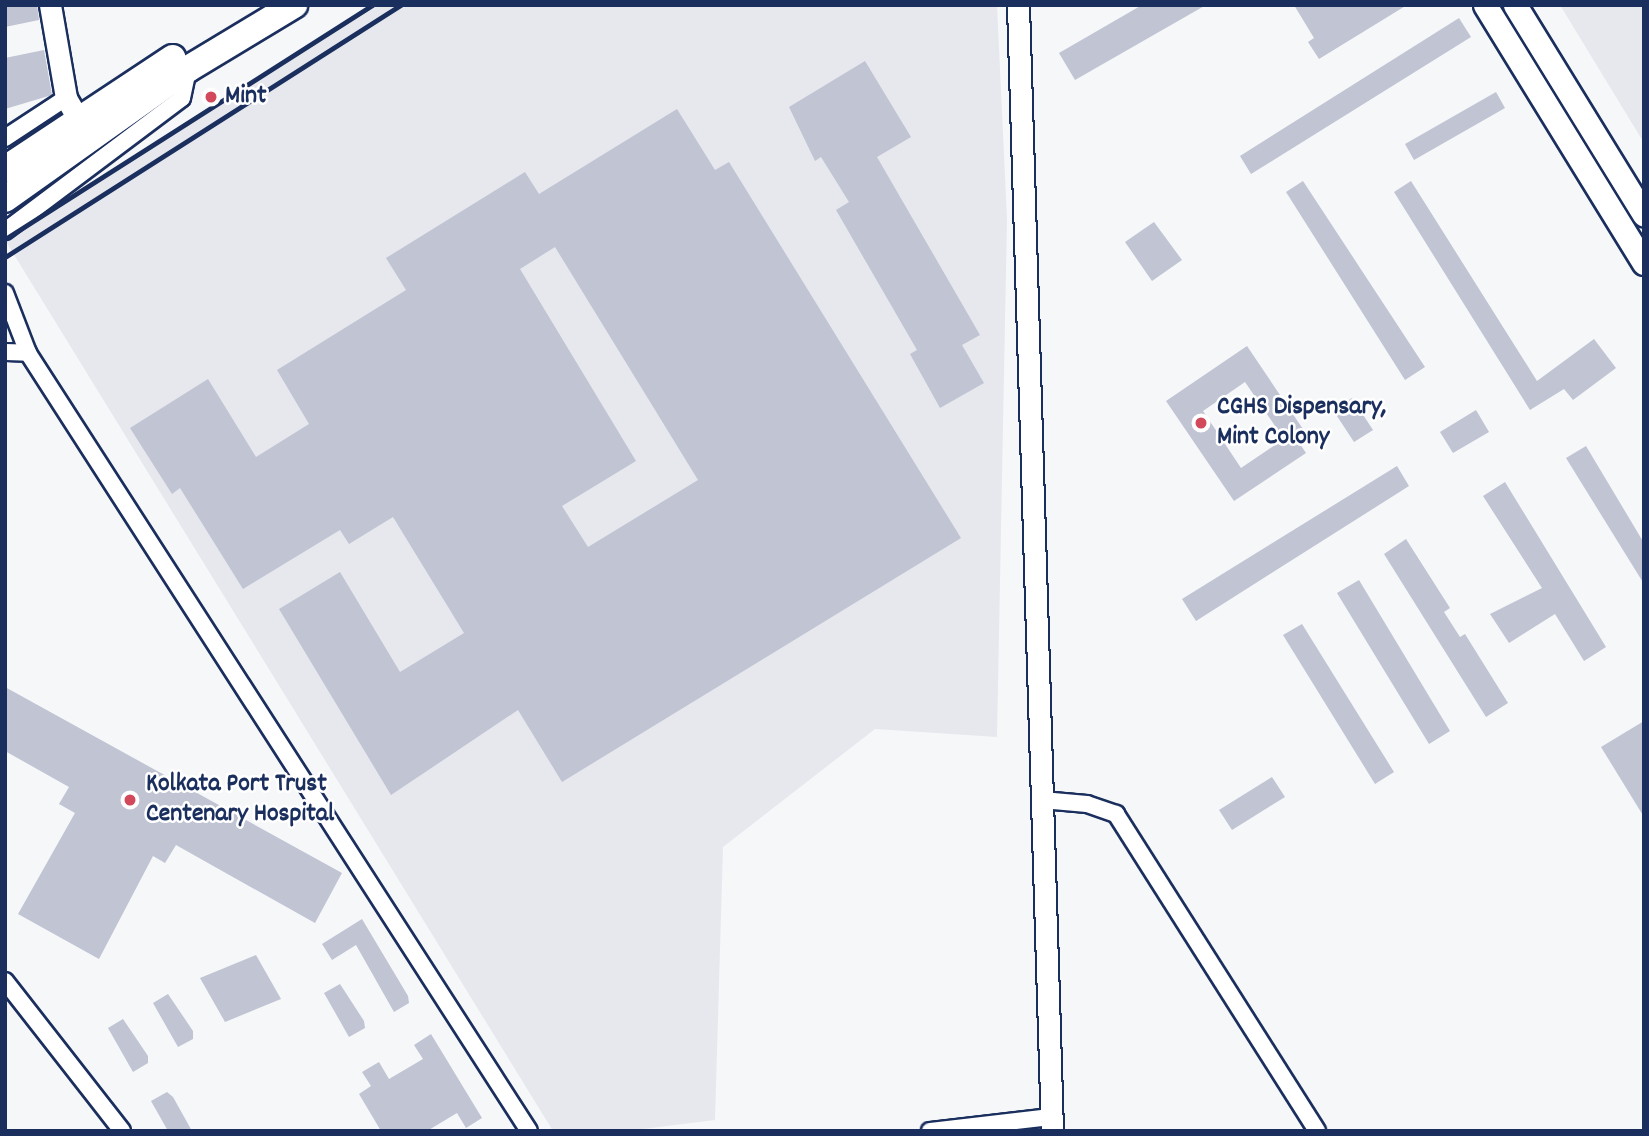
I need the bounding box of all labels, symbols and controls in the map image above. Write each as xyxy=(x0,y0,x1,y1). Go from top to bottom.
place label: Mint xyxy=(225,81,267,113)
marker: Mint xyxy=(203,89,219,105)
place label: CGHS Dispensary, Mint Colony xyxy=(1217,392,1387,453)
marker: CGHS Dispensary, Mint Colony xyxy=(1191,413,1211,433)
place label: Kolkata Port Trust Centenary Hospital xyxy=(146,769,334,830)
marker: Kolkata Port Trust Centenary Hospital xyxy=(120,790,140,810)

